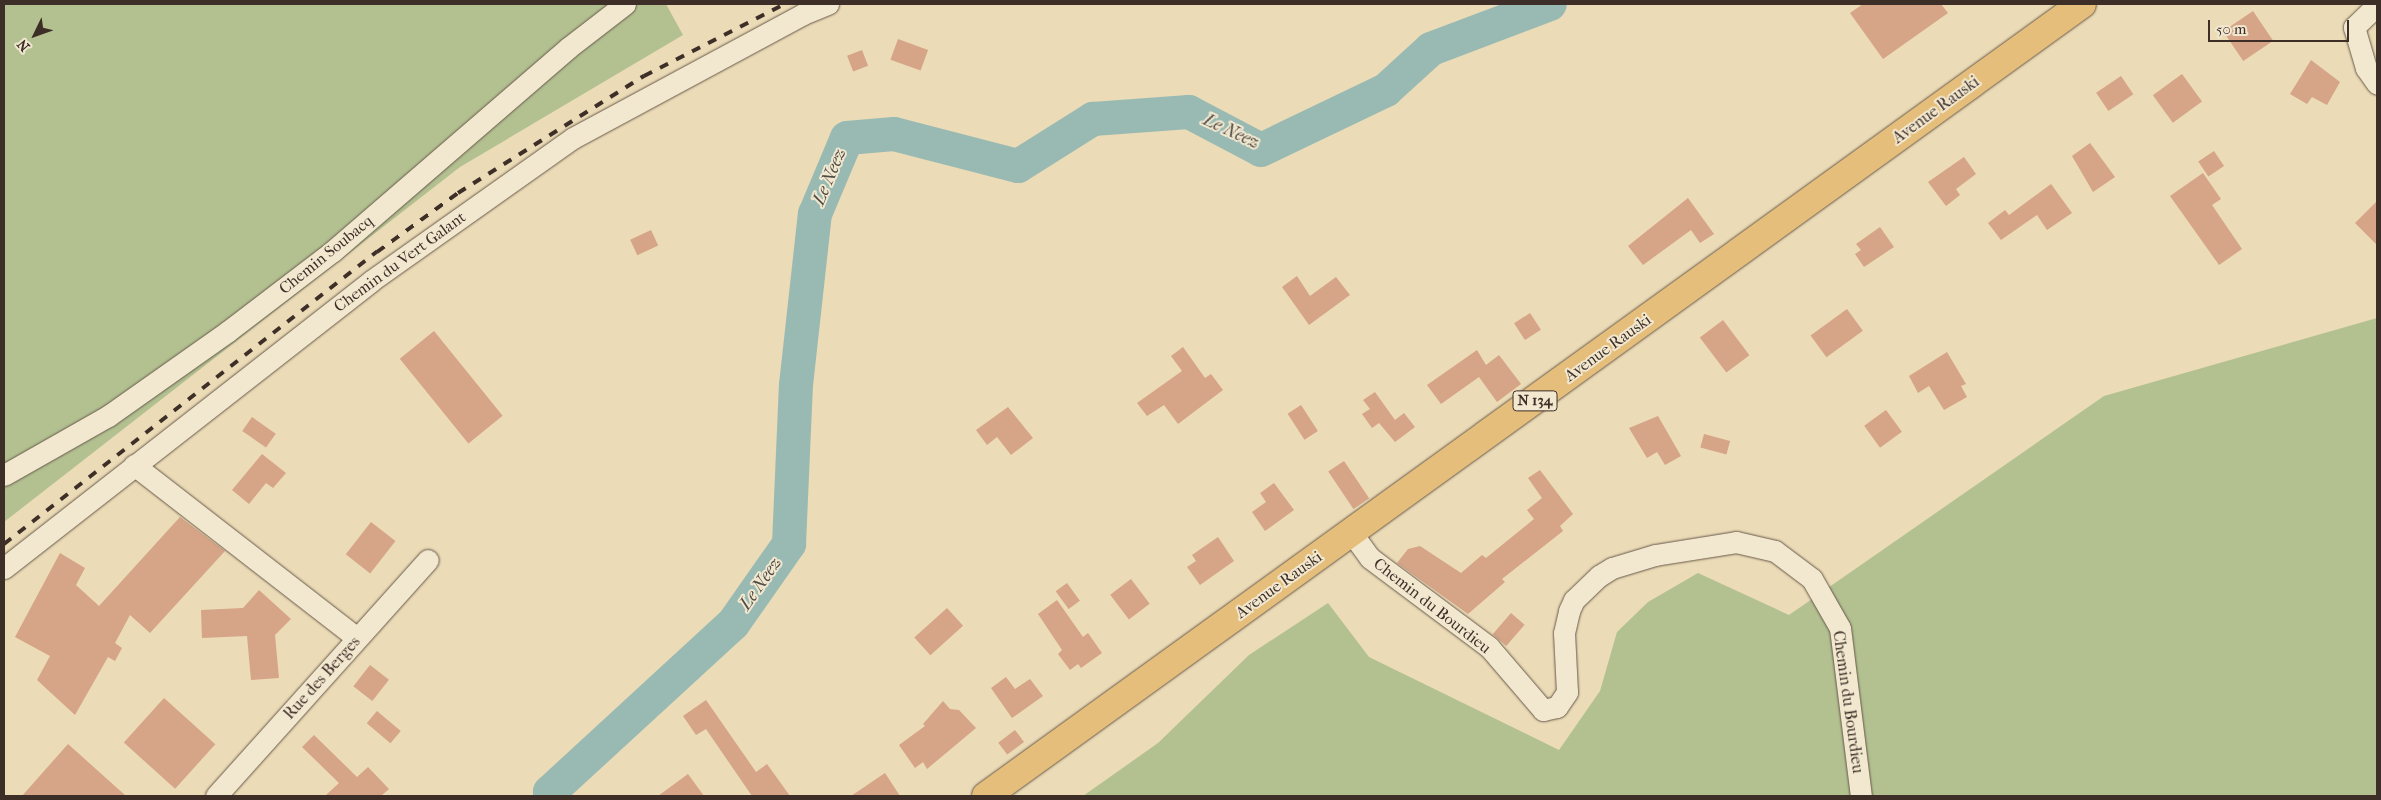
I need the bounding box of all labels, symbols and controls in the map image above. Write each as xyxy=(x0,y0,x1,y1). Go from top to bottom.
north arrow xyxy=(10,10,60,60)
scale bar xyxy=(2211,10,2352,42)
text: 50 m xyxy=(2216,20,2246,38)
text: N xyxy=(14,36,33,55)
street label: Avenue Rauski xyxy=(1889,72,1983,148)
water label: Le Neez xyxy=(1199,110,1263,154)
water label: Le Neez xyxy=(808,145,852,209)
street label: Chemin du Vert Galant xyxy=(330,208,470,316)
street label: Chemin Soubacq xyxy=(275,211,377,299)
street label: Avenue Rauski xyxy=(1561,310,1655,386)
road number: N 134 xyxy=(1512,388,1558,414)
street label: Avenue Rauski xyxy=(1232,547,1326,623)
water label: Le Neez xyxy=(735,553,787,615)
street label: Chemin du Bourdieu xyxy=(1369,554,1495,658)
street label: Chemin du Bourdieu xyxy=(1828,629,1868,775)
street label: Rue des Berges xyxy=(280,633,364,723)

